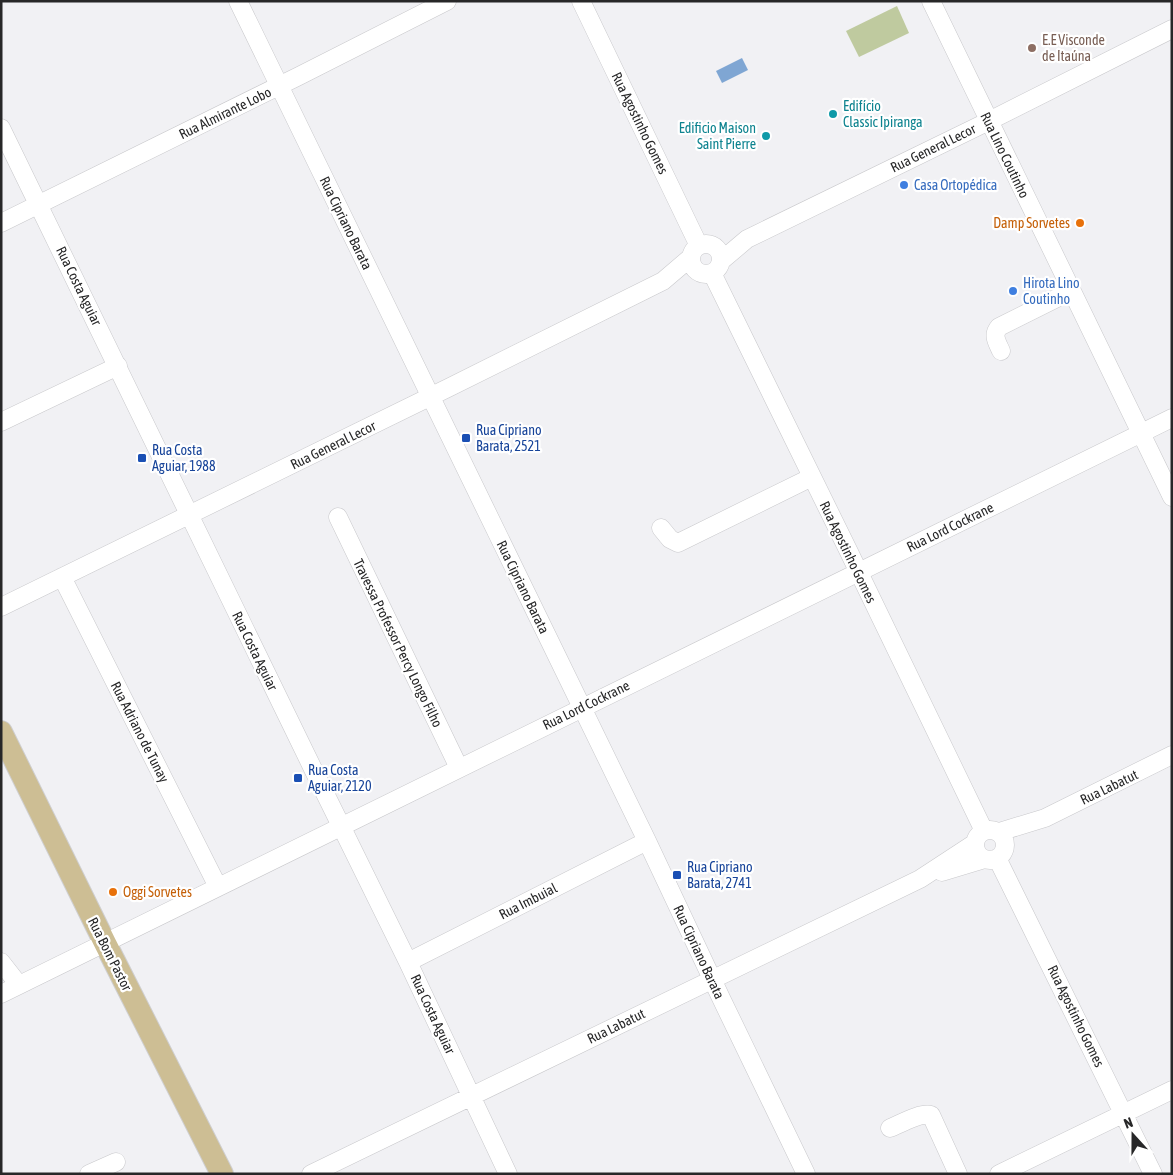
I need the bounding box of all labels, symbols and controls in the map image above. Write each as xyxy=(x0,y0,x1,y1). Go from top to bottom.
place label: E.E Visconde de Itaúna xyxy=(1042,32,1105,64)
marker: E.E Visconde de Itaúna xyxy=(1026,42,1038,54)
street label: Rua Agostinho Gomes xyxy=(608,70,672,176)
street label: Rua Almirante Lobo xyxy=(176,84,274,142)
place label: Edifício Classic Ipiranga xyxy=(843,98,923,130)
marker: Edifício Classic Ipiranga xyxy=(827,108,839,120)
street label: Rua Lino Coutinho xyxy=(977,110,1033,200)
place label: Edificio Maison Saint Pierre xyxy=(679,120,756,152)
street label: Rua General Lecor xyxy=(888,120,979,176)
marker: Edificio Maison Saint Pierre xyxy=(760,130,772,142)
street label: Rua Cipriano Barata xyxy=(317,174,375,272)
place label: Casa Ortopédica xyxy=(914,177,997,193)
marker: Casa Ortopédica xyxy=(898,179,910,191)
place label: Damp Sorvetes xyxy=(993,215,1070,231)
marker: Damp Sorvetes xyxy=(1074,217,1086,229)
street label: Rua Costa Aguiar xyxy=(53,244,105,329)
place label: Hirota Lino Coutinho xyxy=(1023,275,1080,307)
marker: Hirota Lino Coutinho xyxy=(1007,285,1019,297)
street label: Rua General Lecor xyxy=(288,417,379,473)
place label: Rua Cipriano Barata, 2521 xyxy=(476,422,542,454)
marker: Rua Cipriano Barata, 2521 xyxy=(460,432,472,444)
place label: Rua Costa Aguiar, 1988 xyxy=(152,442,216,474)
marker: Rua Costa Aguiar, 1988 xyxy=(136,452,148,464)
street label: Rua Agostinho Gomes xyxy=(816,499,880,605)
street label: Rua Lord Cockrane xyxy=(904,499,996,555)
street label: Rua Cipriano Barata xyxy=(494,538,552,636)
street label: Travessa Professor Percy Longo Filho xyxy=(350,556,446,730)
street label: Rua Costa Aguiar xyxy=(229,609,281,694)
street label: Rua Lord Cockrane xyxy=(540,677,632,733)
street label: Rua Adriano de Tunay xyxy=(108,679,172,785)
place label: Rua Costa Aguiar, 2120 xyxy=(308,762,372,794)
street label: Rua Labatut xyxy=(1078,766,1140,808)
marker: Rua Costa Aguiar, 2120 xyxy=(292,772,304,784)
place label: Rua Cipriano Barata, 2741 xyxy=(687,859,753,891)
marker: Rua Cipriano Barata, 2741 xyxy=(671,869,683,881)
street label: Rua Imbuial xyxy=(496,880,560,922)
place label: Oggi Sorvetes xyxy=(123,884,192,900)
marker: Oggi Sorvetes xyxy=(107,886,119,898)
street label: Rua Cipriano Barata xyxy=(670,903,728,1001)
street label: Rua Bom Pastor xyxy=(85,915,136,994)
street label: Rua Agostinho Gomes xyxy=(1044,963,1108,1069)
street label: Rua Costa Aguiar xyxy=(408,972,459,1057)
street label: Rua Labatut xyxy=(585,1005,647,1047)
north arrow xyxy=(1108,1110,1158,1160)
text: N xyxy=(1122,1114,1135,1132)

